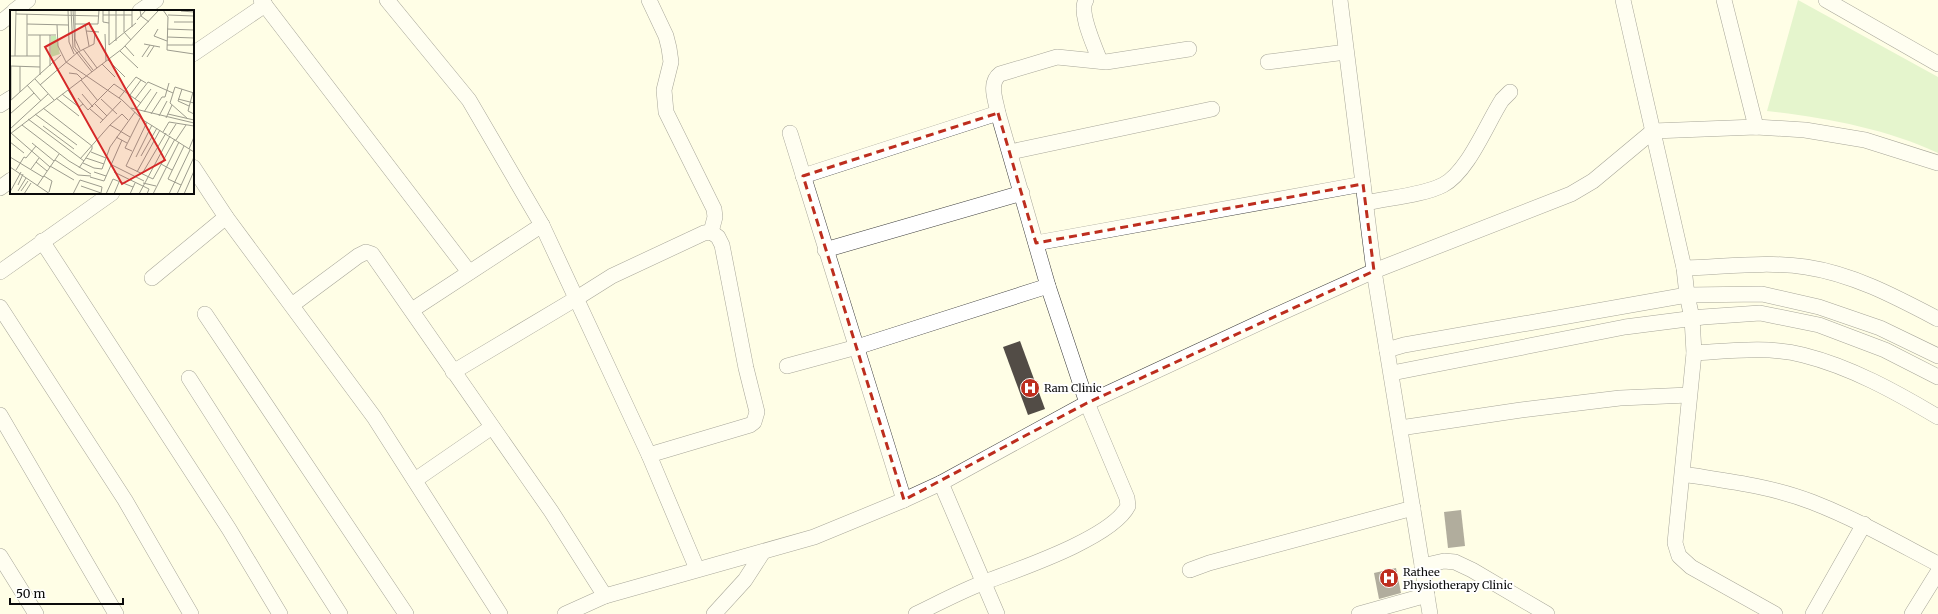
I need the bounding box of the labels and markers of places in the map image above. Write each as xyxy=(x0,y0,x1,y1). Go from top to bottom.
hospital icon: Ram Clinic xyxy=(1019,377,1041,399)
place label: Ram Clinic xyxy=(1044,381,1102,395)
place label: Rathee Physiotherapy Clinic xyxy=(1403,565,1513,592)
hospital icon: Rathee Physiotherapy Clinic xyxy=(1378,567,1400,589)

